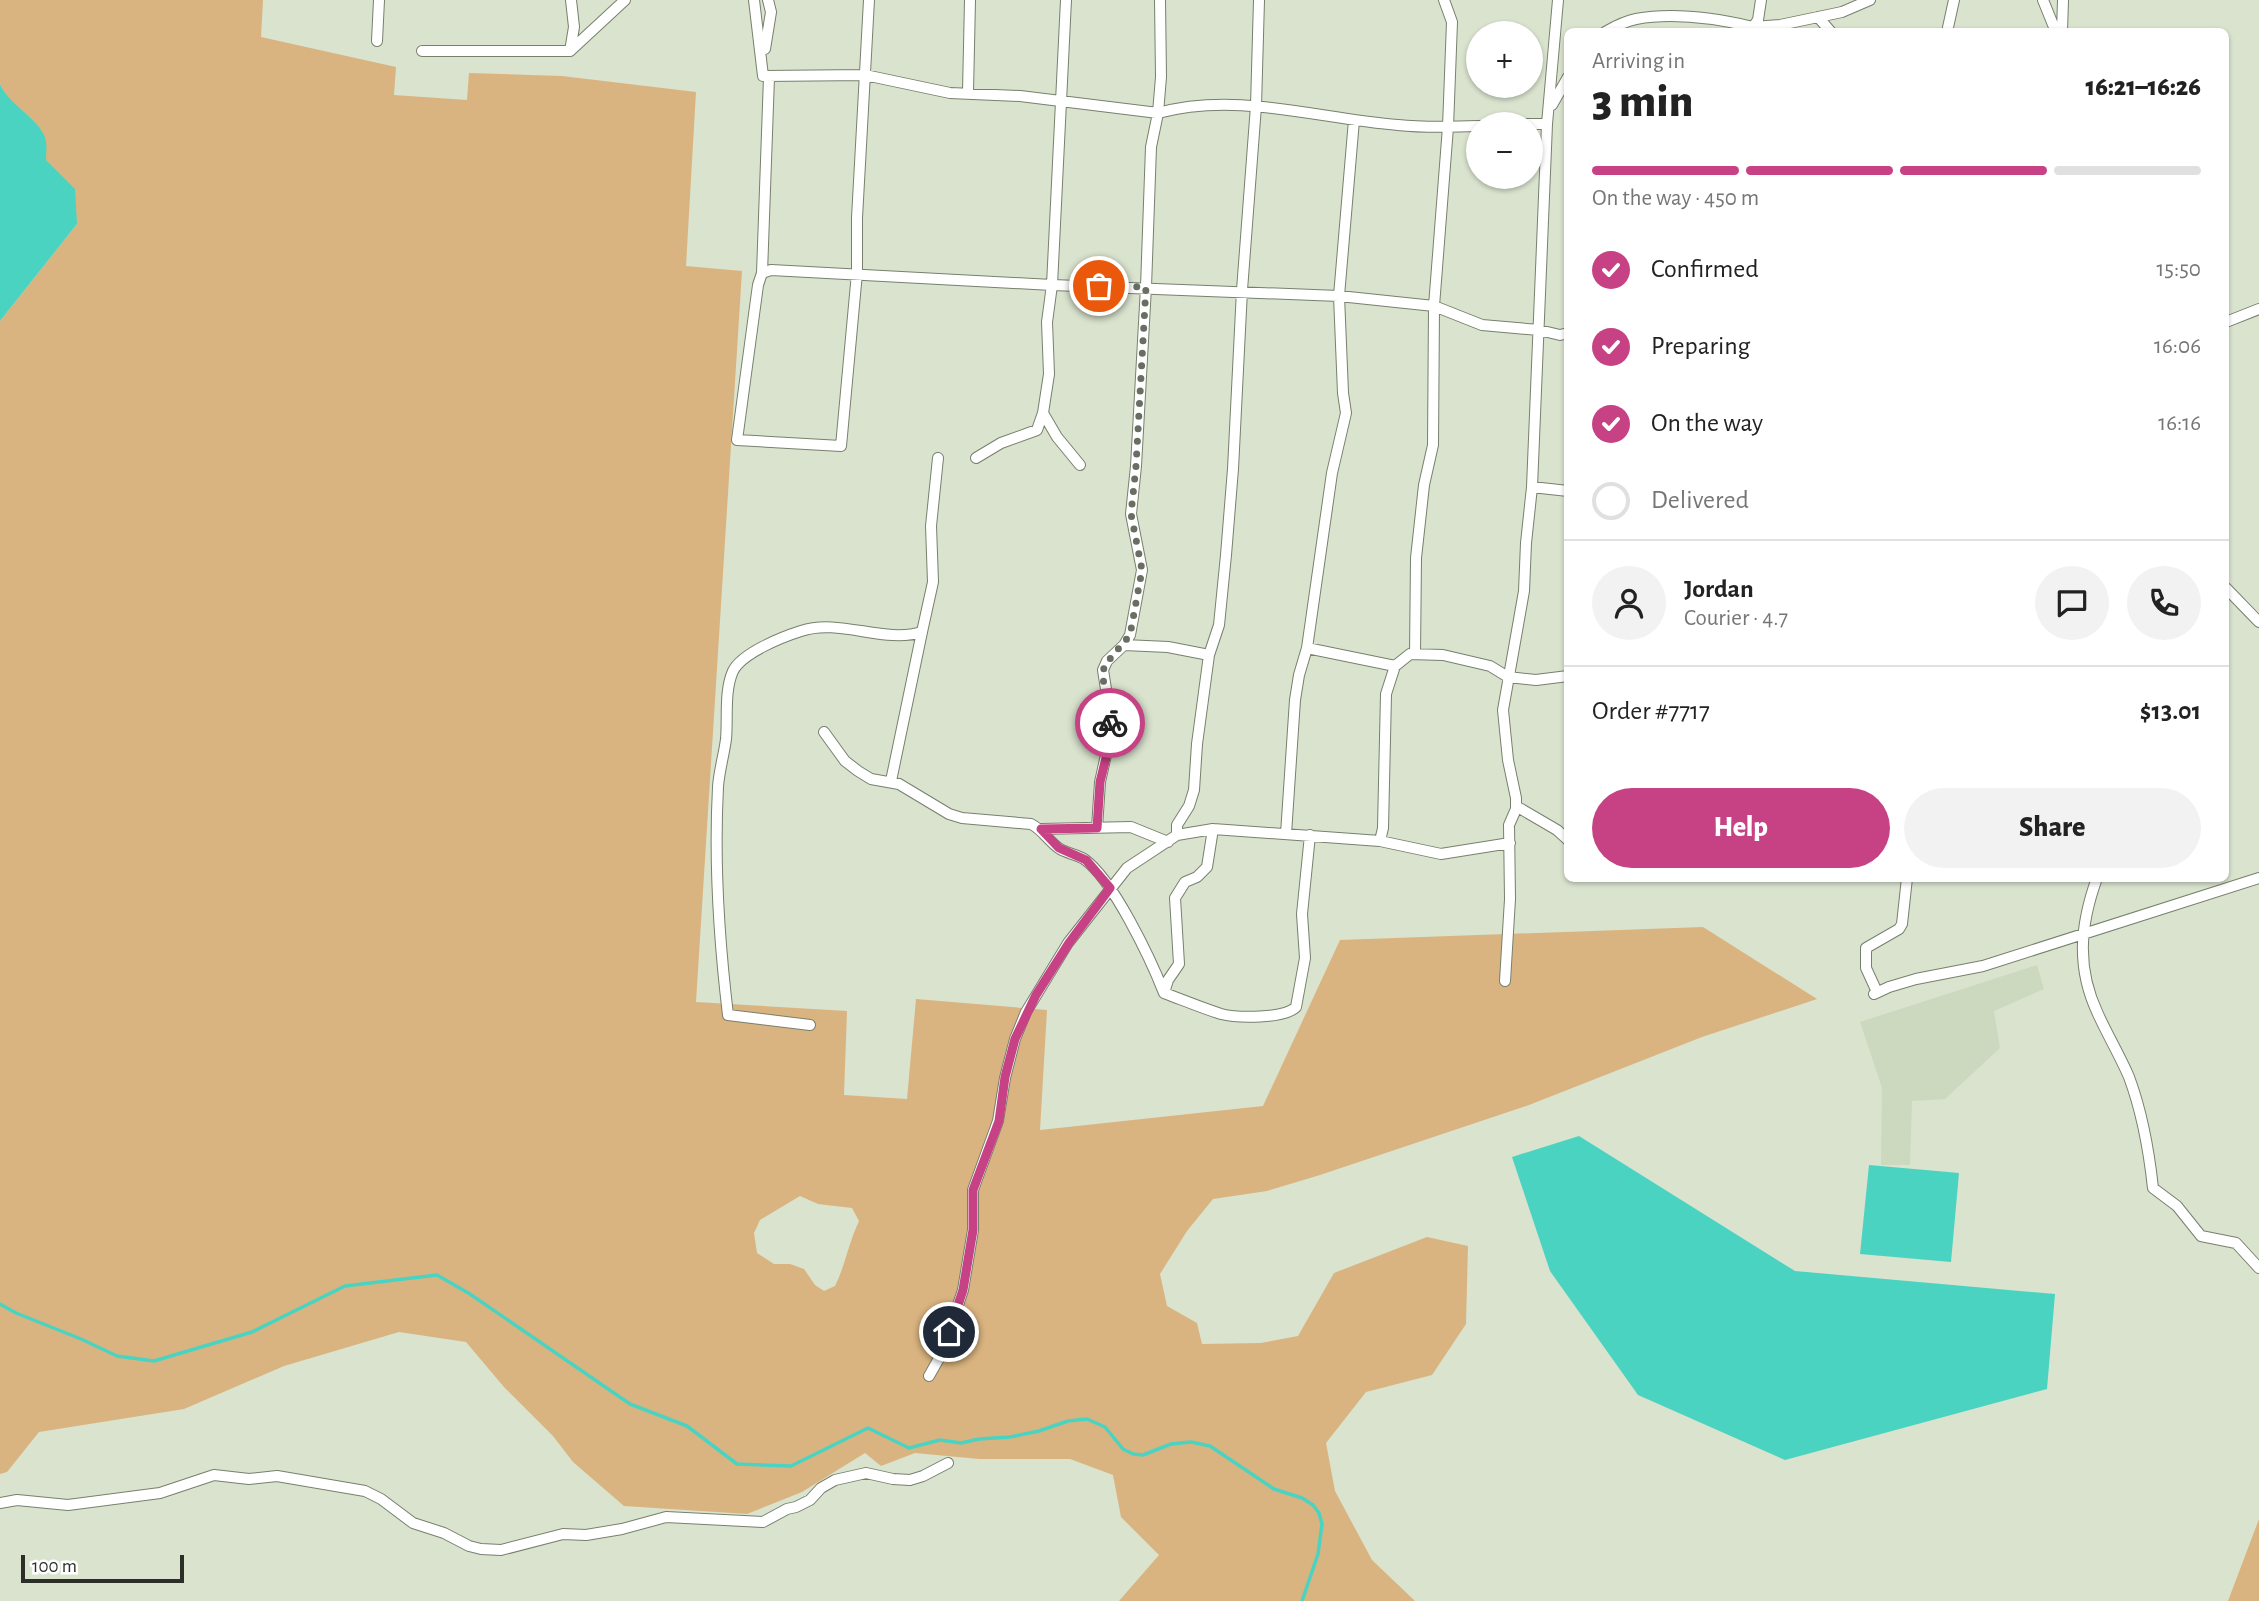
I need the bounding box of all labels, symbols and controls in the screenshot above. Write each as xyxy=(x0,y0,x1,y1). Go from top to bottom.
map controls xyxy=(1466,21,1543,189)
button: + xyxy=(1466,21,1543,98)
text: Arriving in xyxy=(1592,50,1685,73)
text: 16:21–16:26 xyxy=(2086,74,2201,100)
text: 3 min xyxy=(1592,79,1693,125)
button: − xyxy=(1466,112,1543,189)
text: On the way · 450 m xyxy=(1592,187,1759,210)
icon: check xyxy=(1592,251,1630,289)
pin xyxy=(1069,256,1129,316)
text: Confirmed xyxy=(1651,256,1759,282)
text: 15:50 xyxy=(2156,258,2201,281)
icon: bag xyxy=(1080,267,1118,305)
icon: check xyxy=(1592,328,1630,366)
text: Preparing xyxy=(1651,333,1750,359)
text: 16:06 xyxy=(2154,335,2201,358)
icon: check xyxy=(1592,405,1630,443)
text: On the way xyxy=(1651,410,1763,436)
text: 16:16 xyxy=(2158,412,2201,435)
text: Delivered xyxy=(1651,487,1749,513)
button: person xyxy=(1592,566,1666,640)
button: chat xyxy=(2035,566,2109,640)
button: phone xyxy=(2127,566,2201,640)
text: Jordan xyxy=(1684,576,1754,602)
text: Courier · 4.7 xyxy=(1684,607,1788,630)
courier xyxy=(1075,688,1145,758)
text: Order #7717 xyxy=(1592,698,1710,724)
text: $13.01 xyxy=(2140,698,2201,724)
icon: bike xyxy=(1091,704,1129,742)
button: Help xyxy=(1592,788,1890,868)
button: Share xyxy=(1904,788,2201,868)
pin xyxy=(919,1302,979,1362)
icon: home xyxy=(930,1313,968,1351)
scale bar xyxy=(21,1552,184,1584)
text: 100 m xyxy=(32,1557,77,1576)

